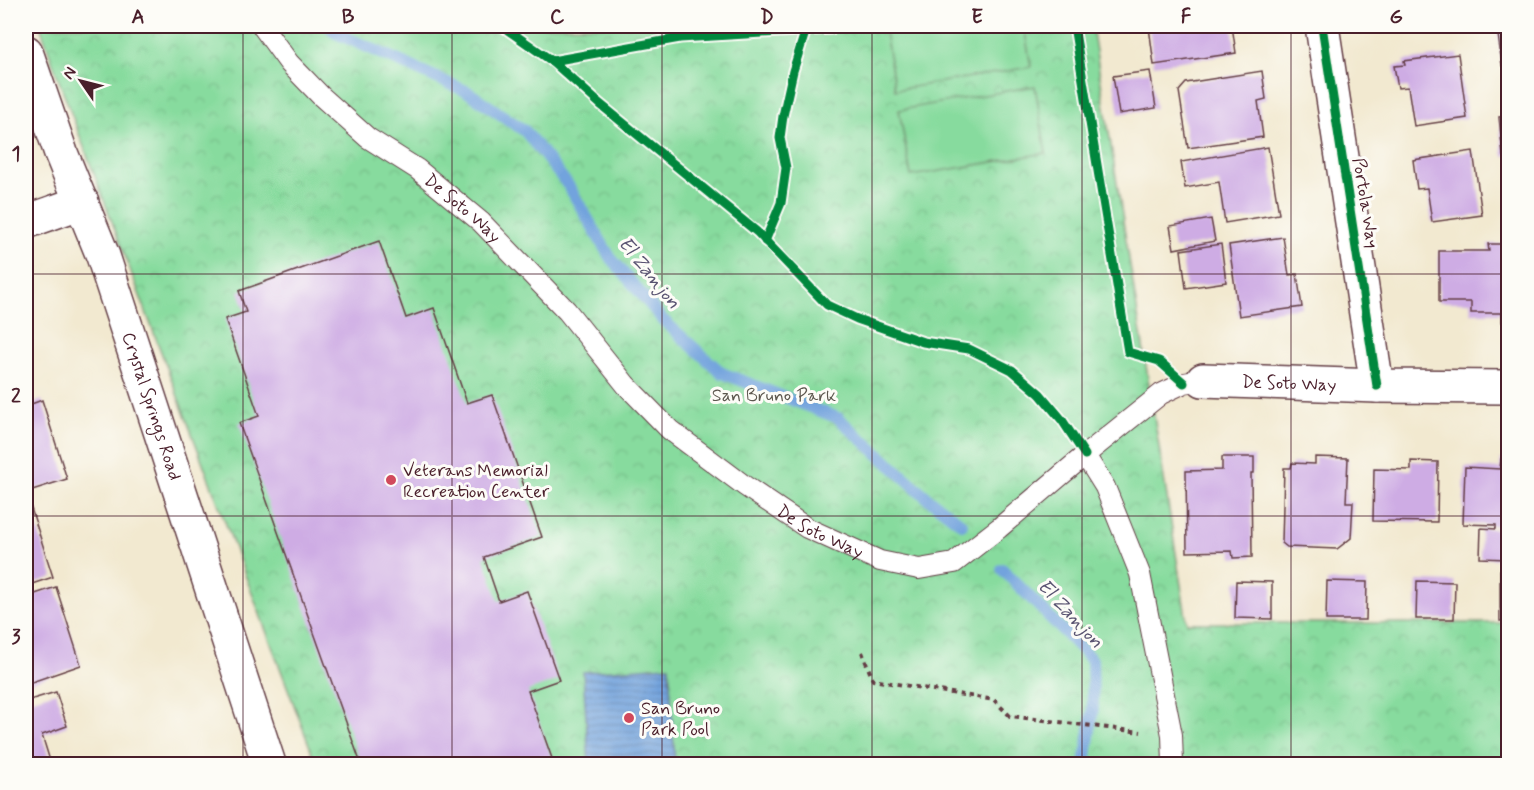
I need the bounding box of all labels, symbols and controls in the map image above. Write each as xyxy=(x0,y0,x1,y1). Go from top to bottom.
text: A xyxy=(131,4,145,31)
text: B xyxy=(342,4,355,31)
text: C xyxy=(550,4,565,31)
text: D xyxy=(760,4,774,31)
text: E xyxy=(971,4,983,31)
text: F xyxy=(1181,4,1192,31)
text: G xyxy=(1389,4,1403,31)
north arrow xyxy=(51,51,111,111)
text: N xyxy=(58,63,82,84)
text: 1 xyxy=(12,141,20,168)
street label: Portola Way xyxy=(1346,156,1384,250)
street label: De Soto Way xyxy=(419,169,506,249)
water label: El Zanjon xyxy=(611,231,686,315)
street label: Crystal Springs Road xyxy=(116,329,186,484)
street label: De Soto Way xyxy=(1241,370,1337,398)
text: 2 xyxy=(11,383,21,410)
park label: San Bruno Park xyxy=(712,384,836,408)
place label: Veterans Memorial Recreation Center xyxy=(403,459,550,504)
marker: Veterans Memorial Recreation Center xyxy=(384,473,398,487)
street label: De Soto Way xyxy=(771,500,867,565)
water label: El Zanjon xyxy=(1031,574,1109,655)
text: 3 xyxy=(11,624,21,651)
place label: San Bruno Park Pool xyxy=(641,697,720,742)
marker: San Bruno Park Pool xyxy=(622,711,636,725)

